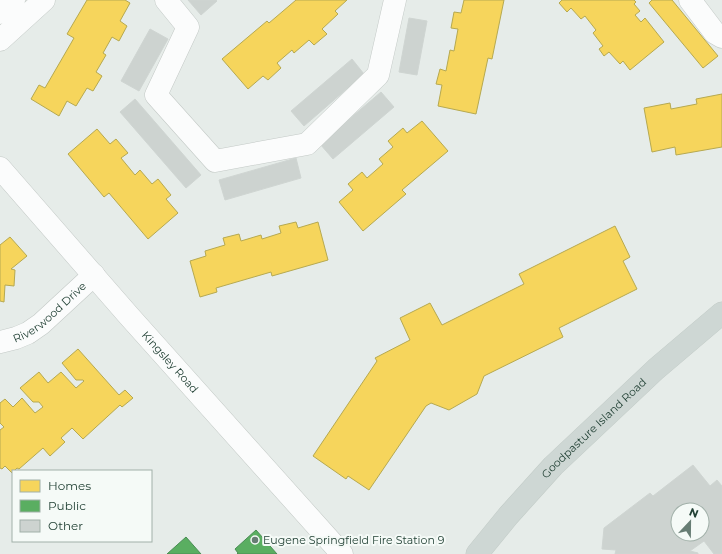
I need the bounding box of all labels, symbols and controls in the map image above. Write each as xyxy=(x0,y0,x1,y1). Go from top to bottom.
street label: Riverwood Drive xyxy=(11,279,89,346)
street label: Kingsley Road xyxy=(139,328,201,396)
street label: Goodpasture Island Road xyxy=(538,375,649,481)
legend xyxy=(12,470,152,542)
text: Homes xyxy=(48,478,91,493)
text: Public xyxy=(48,498,86,513)
north arrow xyxy=(670,502,710,542)
text: N xyxy=(687,505,700,521)
text: Other xyxy=(48,518,83,533)
place label: Eugene Springfield Fire Station 9 xyxy=(263,533,445,547)
marker: Eugene Springfield Fire Station 9 xyxy=(250,535,260,545)

